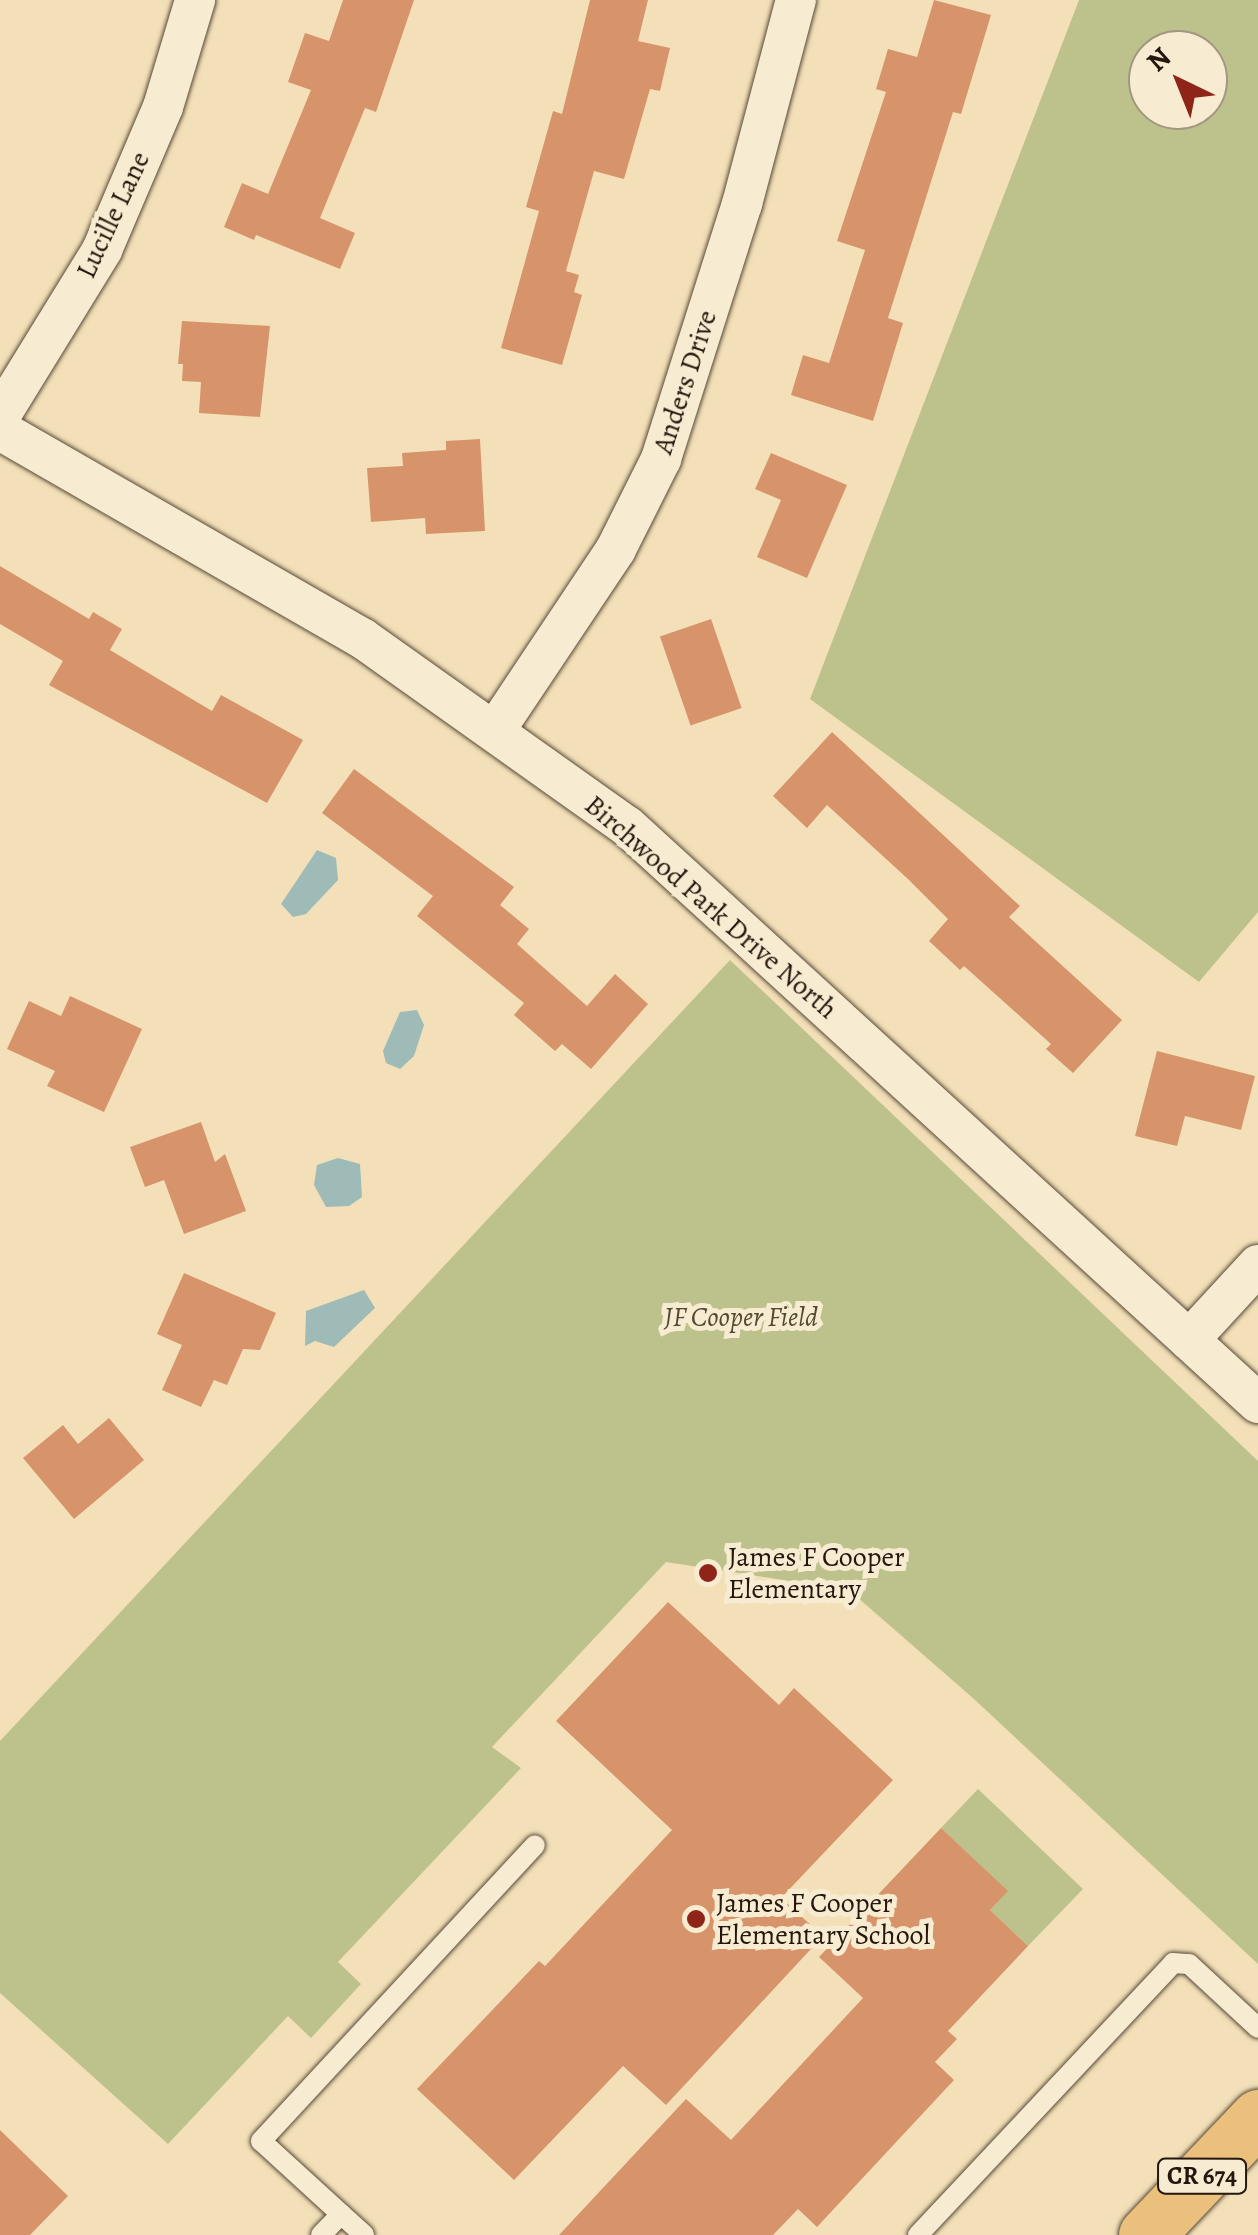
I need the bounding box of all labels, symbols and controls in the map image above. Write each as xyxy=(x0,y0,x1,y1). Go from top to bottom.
north arrow xyxy=(1128,30,1228,130)
text: N xyxy=(1138,39,1179,80)
street label: Lucille Lane xyxy=(69,146,157,284)
street label: Anders Drive xyxy=(646,306,724,458)
street label: Birchwood Park Drive North xyxy=(578,788,844,1026)
park label: JF Cooper Field xyxy=(664,1300,818,1334)
place label: James F Cooper Elementary xyxy=(728,1540,905,1606)
marker: James F Cooper Elementary xyxy=(697,1562,719,1584)
place label: James F Cooper Elementary School xyxy=(716,1886,930,1952)
marker: James F Cooper Elementary School xyxy=(685,1908,707,1930)
road number: CR 674 xyxy=(1157,2156,1247,2196)

